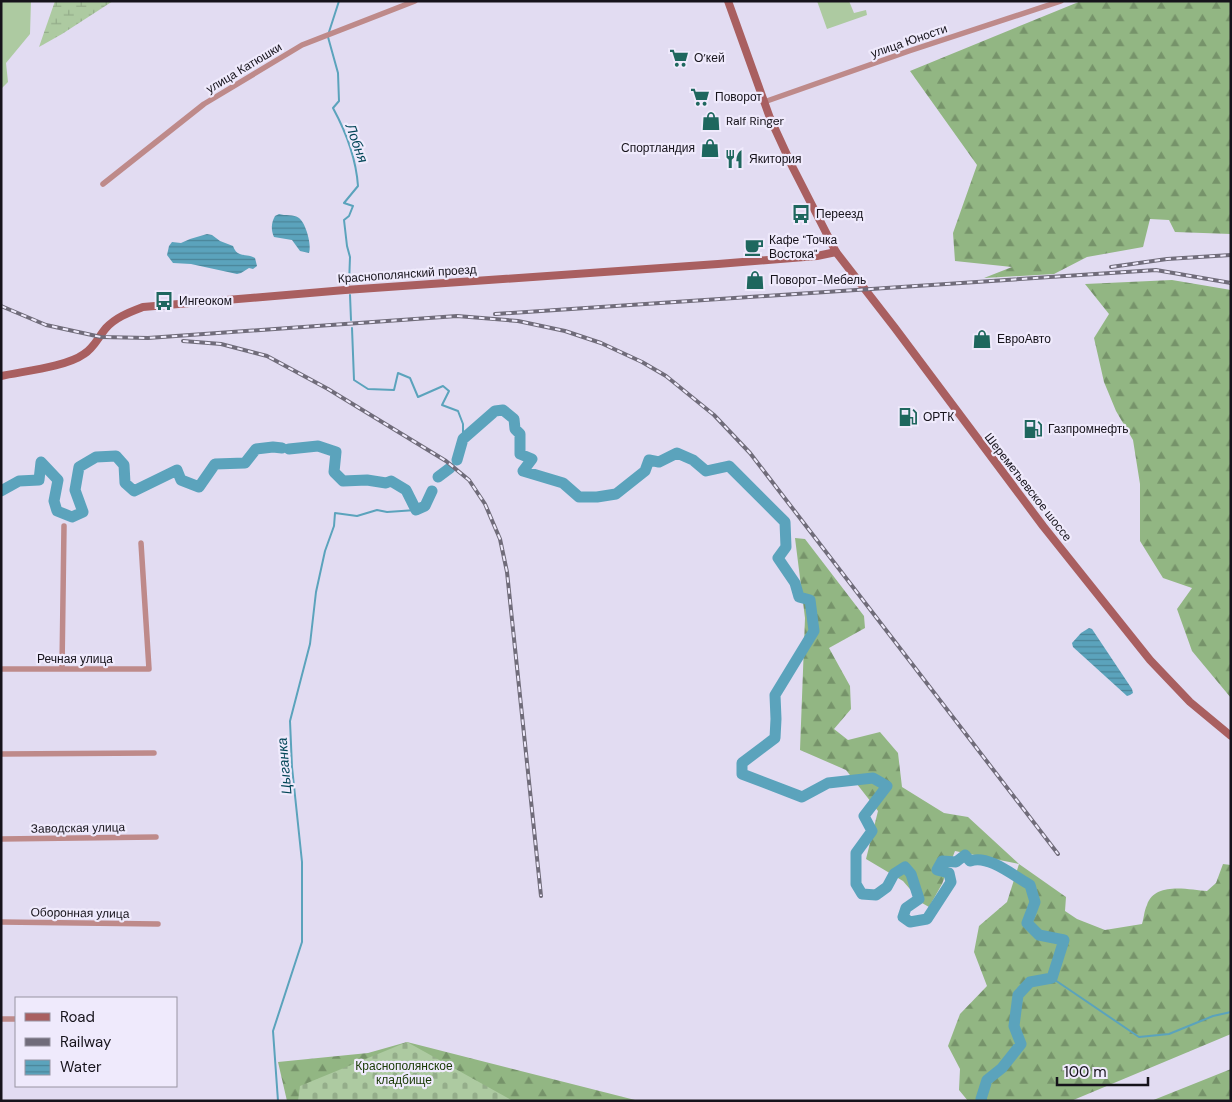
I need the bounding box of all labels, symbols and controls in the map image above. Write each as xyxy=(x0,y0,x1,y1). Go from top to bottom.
street label: улица Юности xyxy=(869,20,949,62)
street label: улица Катюшки xyxy=(203,39,285,97)
supermarket icon: О’кей xyxy=(668,47,690,69)
place label: О’кей xyxy=(694,50,725,66)
supermarket icon: Поворот xyxy=(689,86,711,108)
place label: Поворот xyxy=(715,89,762,105)
shop icon: Ralf Ringer xyxy=(700,110,722,132)
place label: Ralf Ringer xyxy=(726,113,785,129)
water label: Лобня xyxy=(341,120,373,166)
shop icon: Спортландия xyxy=(699,137,721,159)
place label: Спортландия xyxy=(621,140,695,156)
restaurant icon: Якитория xyxy=(723,148,745,170)
place label: Якитория xyxy=(749,151,802,167)
bus stop icon: Переезд xyxy=(790,203,812,225)
place label: Переезд xyxy=(816,206,863,222)
place label: Кафе "Точка Востока" xyxy=(769,232,837,262)
cafe icon: Кафе "Точка Востока" xyxy=(743,236,765,258)
street label: Краснополянский проезд xyxy=(337,261,477,287)
shop icon: Поворот-Мебель xyxy=(744,269,766,291)
place label: Поворот-Мебель xyxy=(770,272,866,288)
bus stop icon: Ингеоком xyxy=(153,290,175,312)
place label: Ингеоком xyxy=(179,293,232,309)
shop icon: ЕвроАвто xyxy=(971,328,993,350)
place label: ЕвроАвто xyxy=(997,331,1051,347)
fuel station icon: ОРТК xyxy=(897,406,919,428)
place label: ОРТК xyxy=(923,409,954,425)
fuel station icon: Газпромнефть xyxy=(1022,418,1044,440)
place label: Газпромнефть xyxy=(1048,421,1129,437)
street label: Шереметьевское шоссе xyxy=(981,430,1075,545)
street label: Речная улица xyxy=(37,651,113,667)
water label: Цыганка xyxy=(273,737,295,795)
street label: Заводская улица xyxy=(31,819,126,837)
street label: Оборонная улица xyxy=(30,904,130,922)
legend xyxy=(15,997,178,1087)
text: Road xyxy=(60,1007,95,1027)
text: Railway xyxy=(60,1032,112,1052)
scale bar xyxy=(1057,1054,1148,1086)
text: Water xyxy=(60,1057,102,1077)
park label: Краснополянское кладбище xyxy=(355,1058,453,1088)
text: 100 m xyxy=(1064,1062,1107,1082)

